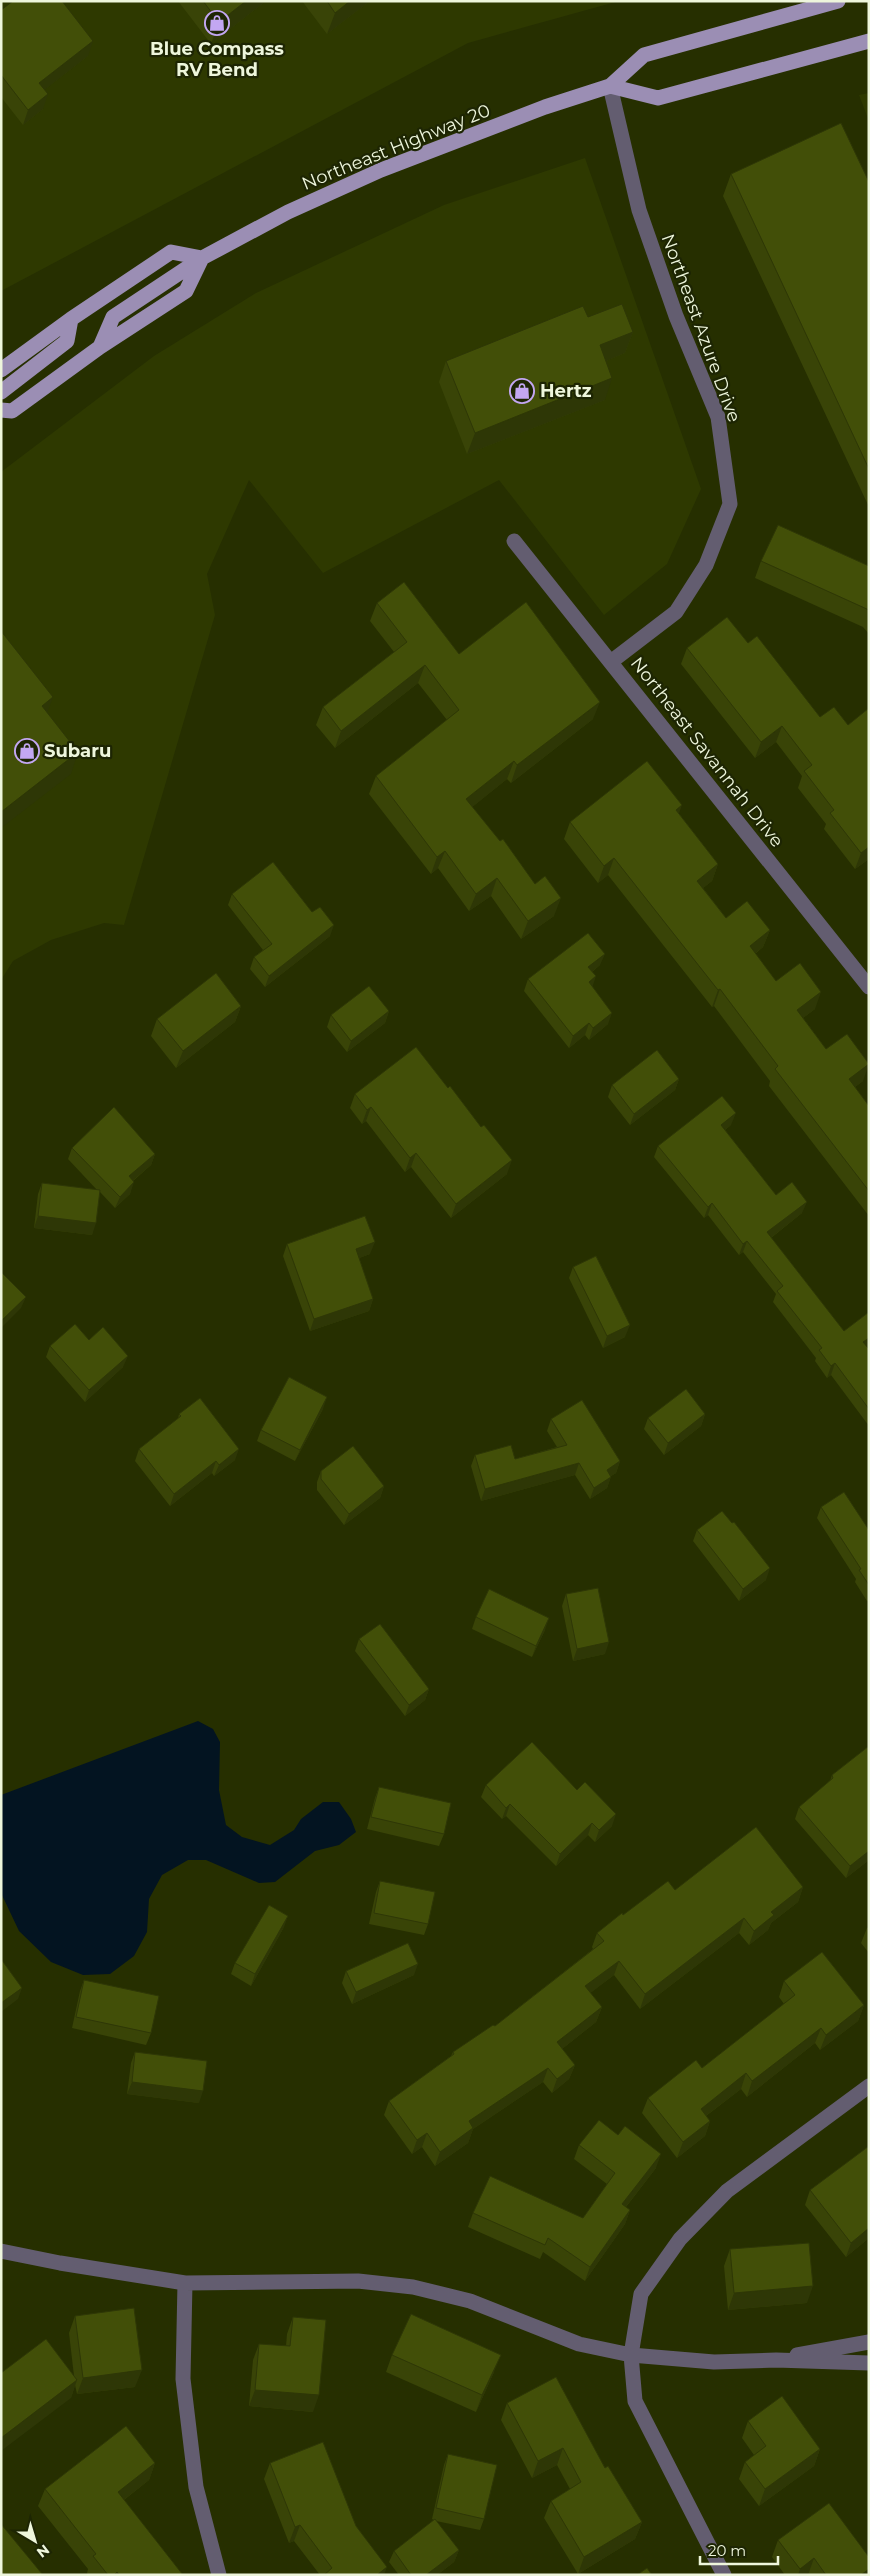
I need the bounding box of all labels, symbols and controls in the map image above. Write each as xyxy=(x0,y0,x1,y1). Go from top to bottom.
shop icon: Blue Compass RV Bend xyxy=(204,10,230,36)
place label: Blue Compass RV Bend xyxy=(150,38,284,81)
street label: Northeast Highway 20 xyxy=(299,99,493,195)
street label: Northeast Azure Drive xyxy=(657,231,745,425)
shop icon: Hertz xyxy=(509,378,535,404)
place label: Hertz xyxy=(540,380,592,402)
street label: Northeast Savannah Drive xyxy=(626,652,788,852)
shop icon: Subaru xyxy=(14,738,40,764)
place label: Subaru xyxy=(44,740,111,762)
north arrow xyxy=(10,2516,60,2566)
scale bar xyxy=(700,2534,778,2566)
text: N xyxy=(33,2541,53,2562)
text: 20 m xyxy=(708,2541,746,2560)

